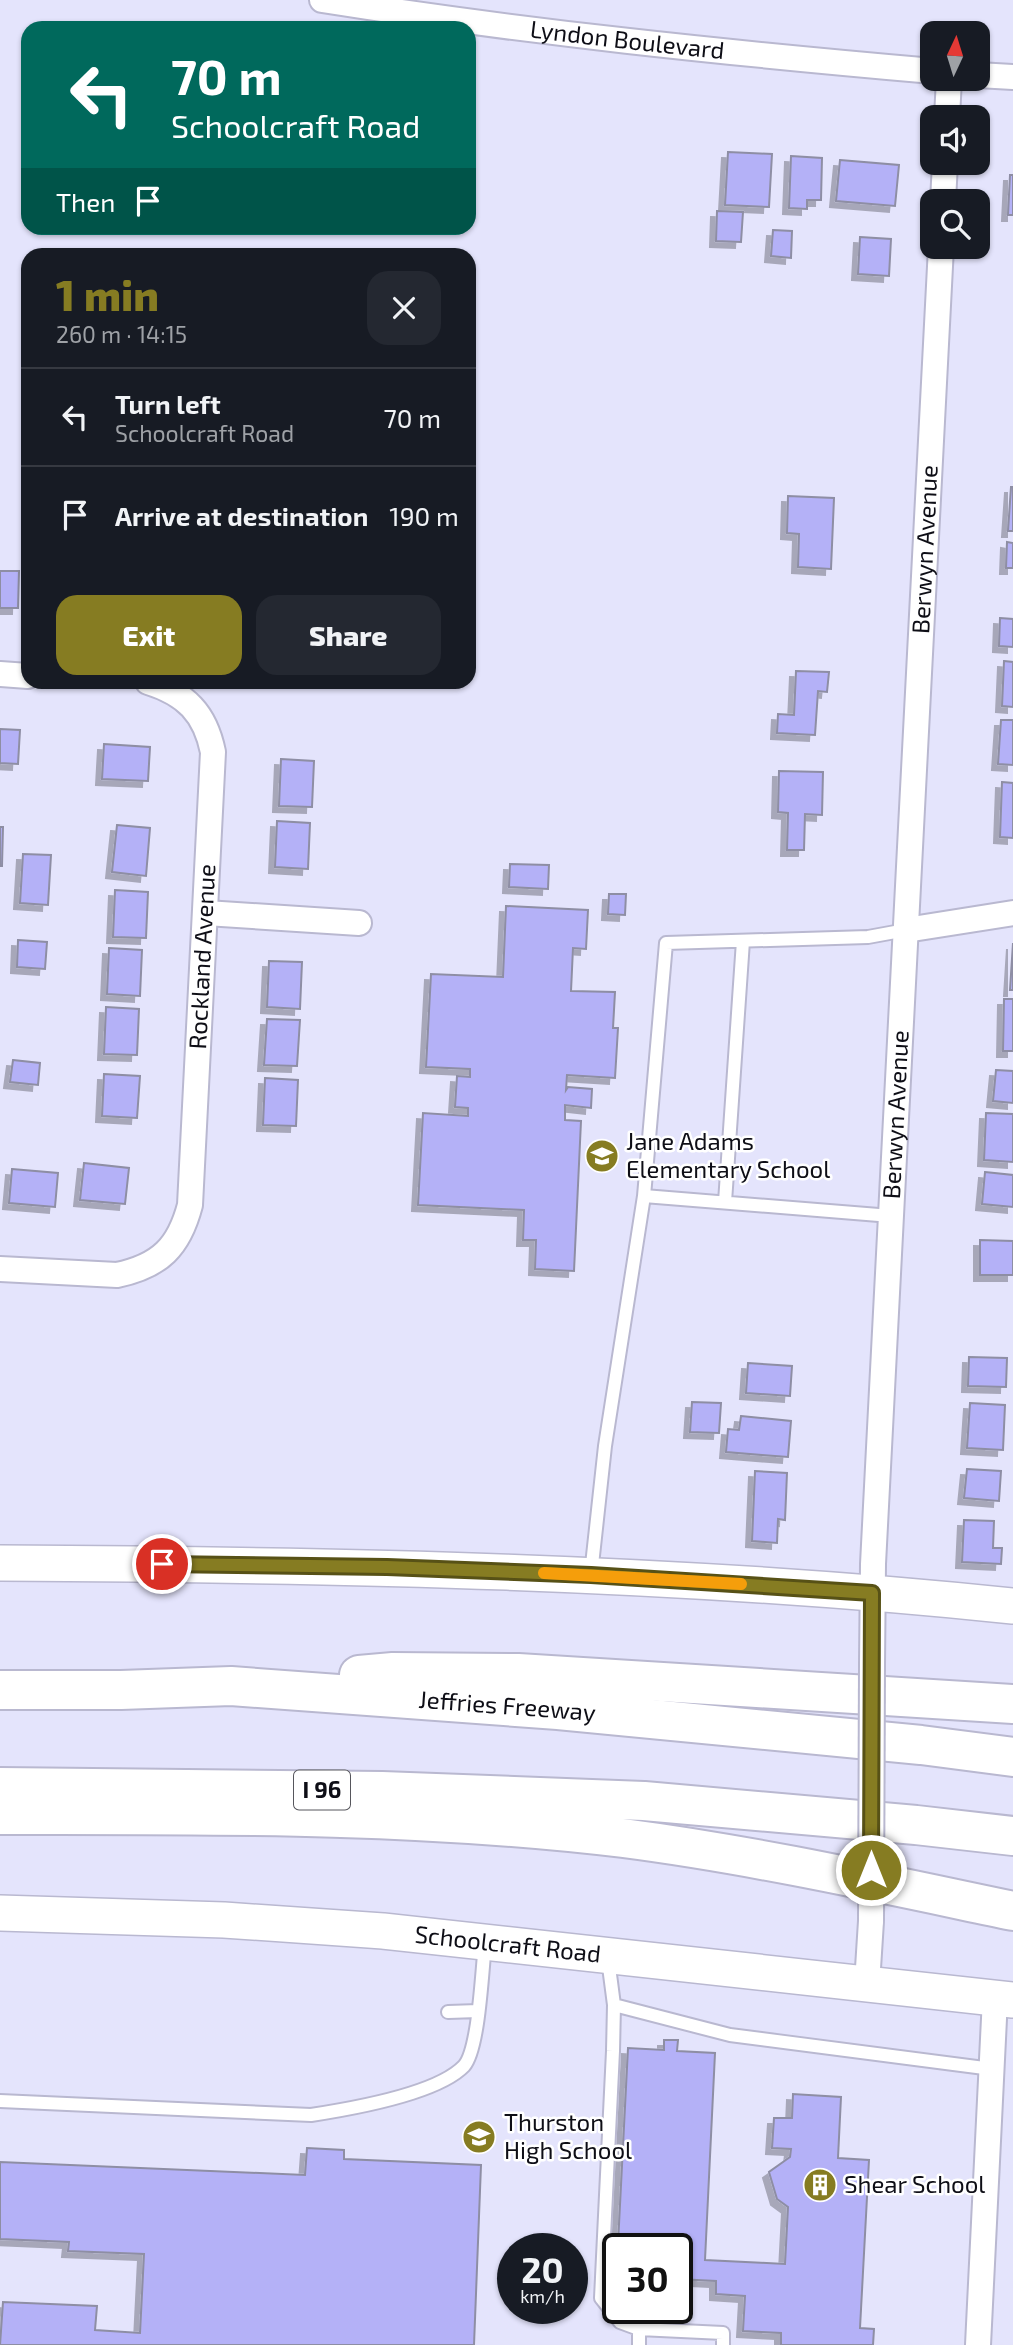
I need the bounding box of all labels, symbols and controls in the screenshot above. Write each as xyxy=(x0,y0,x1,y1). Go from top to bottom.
street label: Lyndon Boulevard xyxy=(529,13,726,64)
north arrow xyxy=(920,21,990,91)
map controls xyxy=(920,21,990,259)
text: 70 m xyxy=(171,46,282,105)
icon: left xyxy=(56,49,147,140)
button: sound xyxy=(920,105,990,175)
text: Schoolcraft Road xyxy=(171,106,420,144)
icon: arrive xyxy=(129,182,167,220)
text: Then xyxy=(56,186,115,217)
button: search xyxy=(920,189,990,259)
text: 1 min xyxy=(56,269,159,319)
button: close xyxy=(367,271,441,345)
text: 260 m · 14:15 xyxy=(56,320,187,348)
text: Turn left xyxy=(115,388,221,419)
icon: left xyxy=(56,398,94,436)
text: 70 m xyxy=(383,402,441,433)
text: Schoolcraft Road xyxy=(115,419,294,447)
street label: Berwyn Avenue xyxy=(905,464,943,634)
icon: arrive xyxy=(56,496,94,534)
text: Arrive at destination xyxy=(115,500,368,531)
text: 190 m xyxy=(389,500,459,531)
button: Exit xyxy=(56,595,242,675)
button: Share xyxy=(256,595,441,675)
street label: Rockland Avenue xyxy=(182,863,220,1050)
street label: Berwyn Avenue xyxy=(876,1029,914,1200)
place label: Jane Adams Elementary School xyxy=(626,1126,830,1183)
school or university icon: Jane Adams Elementary School xyxy=(583,1137,621,1175)
pin xyxy=(132,1534,192,1594)
icon: arrive xyxy=(143,1545,181,1583)
street label: Jeffries Freeway xyxy=(418,1684,597,1727)
road number: I 96 xyxy=(294,1770,350,1810)
position arrow xyxy=(834,1833,908,1907)
street label: Schoolcraft Road xyxy=(413,1919,603,1968)
place label: Thurston High School xyxy=(504,2107,632,2164)
school or university icon: Thurston High School xyxy=(460,2118,498,2156)
building icon: Shear School xyxy=(801,2166,839,2204)
place label: Shear School xyxy=(844,2169,985,2198)
speed limit sign: 30 xyxy=(602,2233,693,2324)
text: 20 xyxy=(521,2248,564,2290)
text: km/h xyxy=(520,2285,565,2307)

